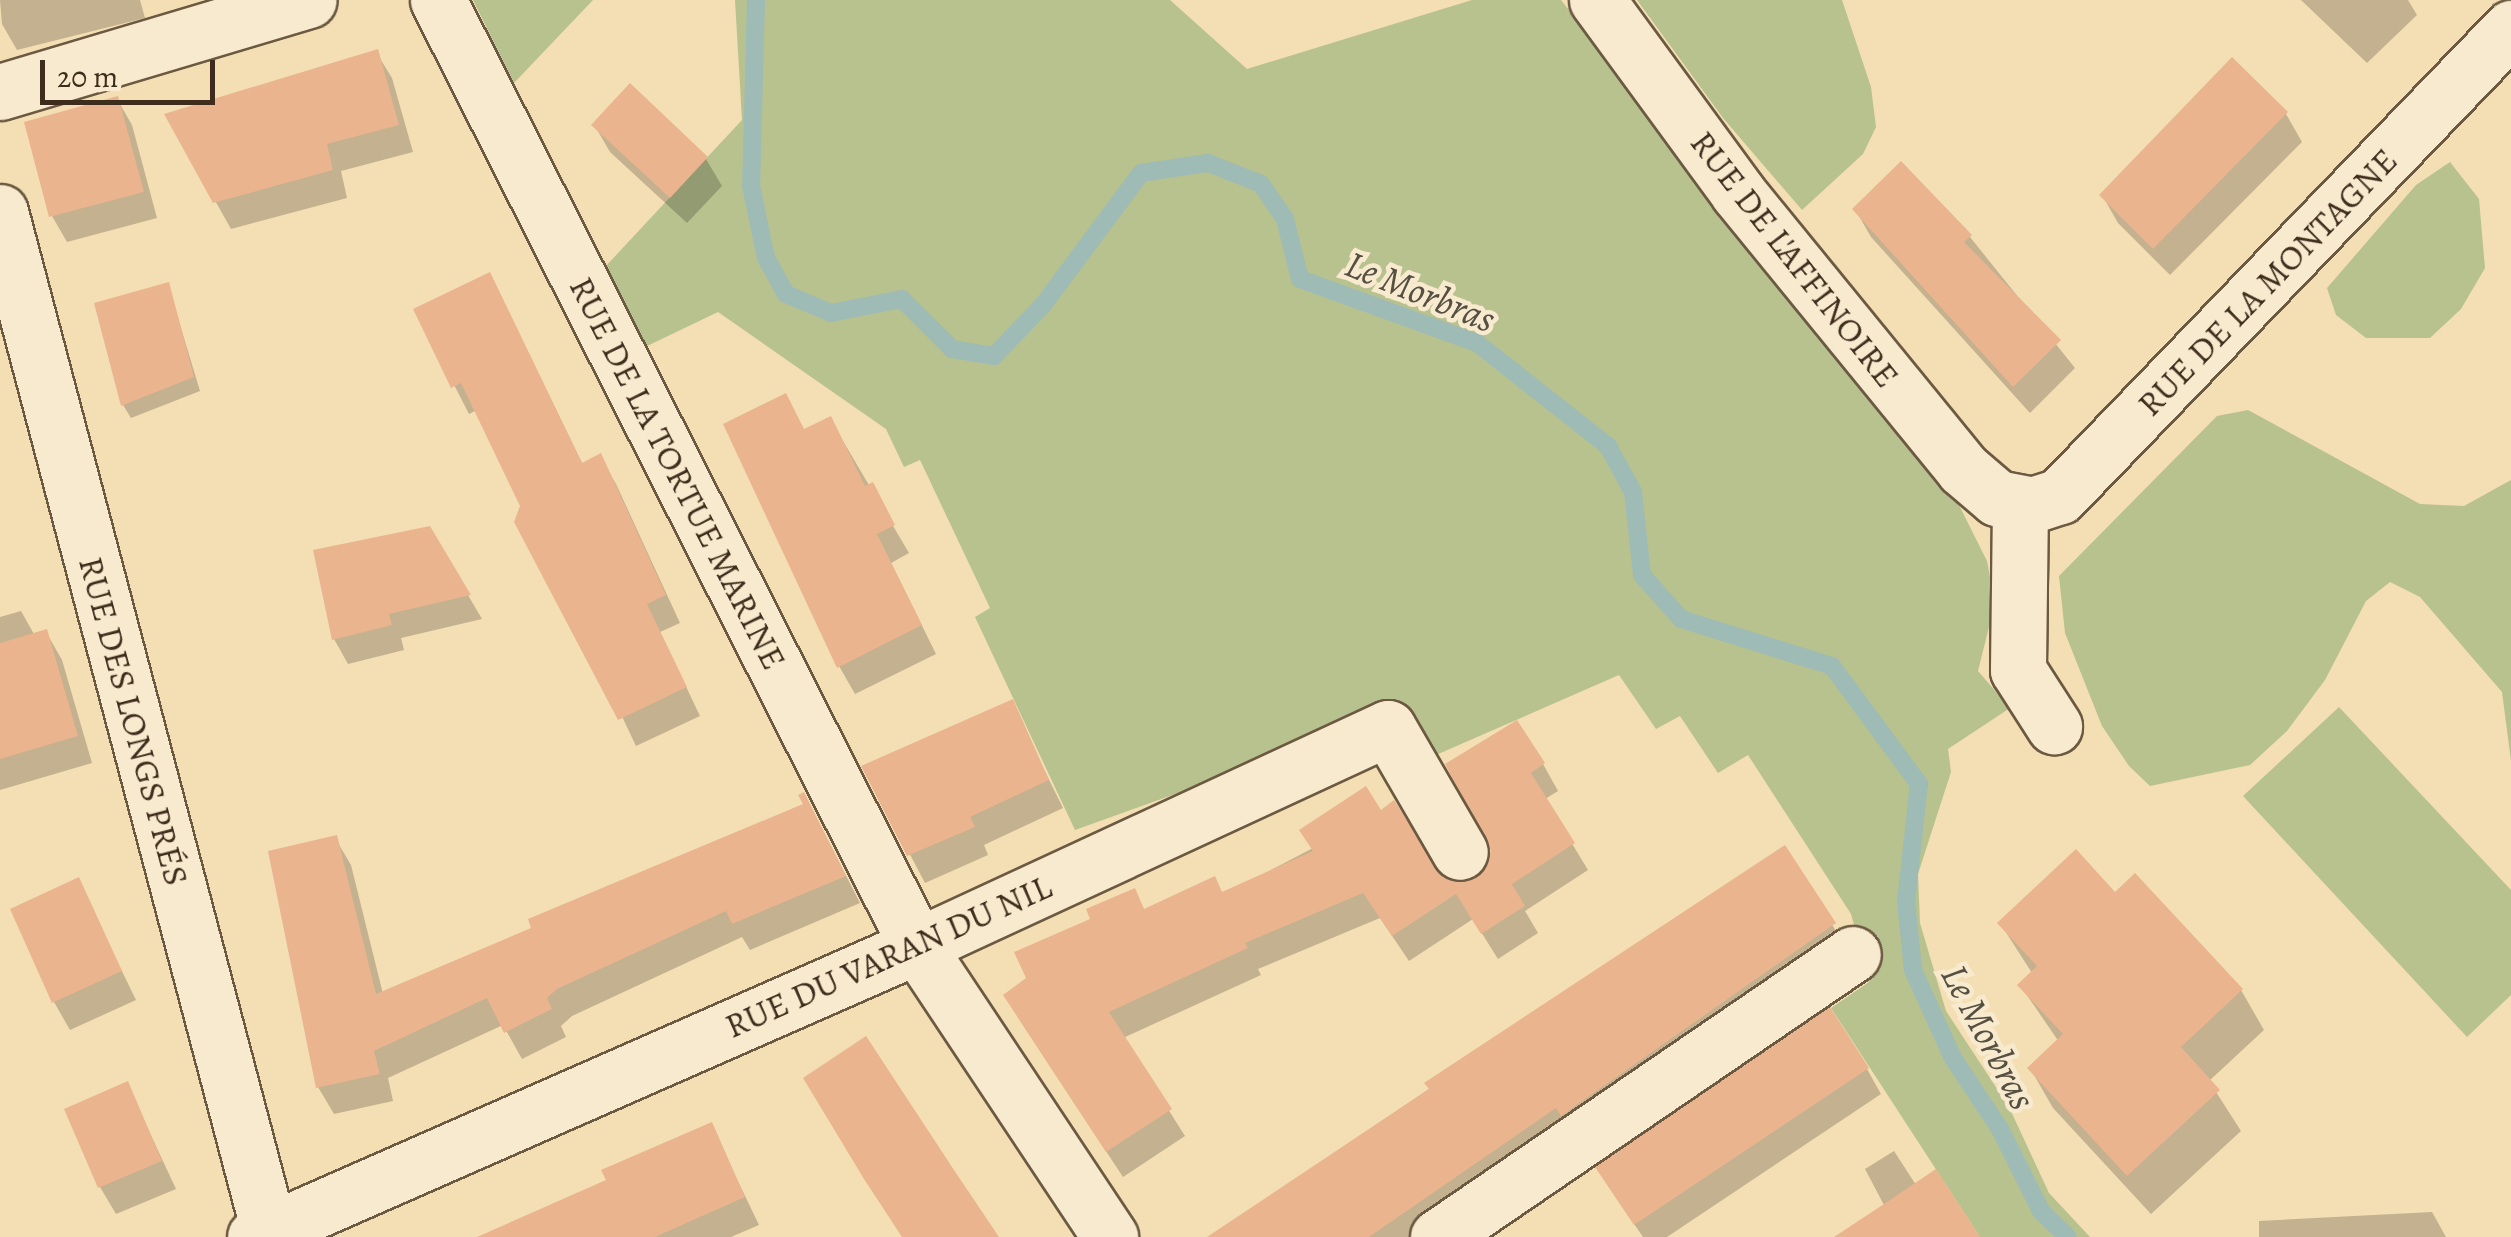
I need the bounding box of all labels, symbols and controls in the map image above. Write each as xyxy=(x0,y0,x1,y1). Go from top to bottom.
scale bar xyxy=(45,40,220,102)
text: 20 m xyxy=(57,57,118,97)
street label: RUE DE L'AFFINOIRE xyxy=(1682,122,1908,396)
street label: RUE DE LA MONTAGNE xyxy=(2128,139,2406,425)
water label: Le Morbras xyxy=(1338,241,1502,343)
street label: RUE DE LA TORTUE MARINE xyxy=(561,270,795,676)
street label: RUE DES LONGS PRÉS xyxy=(70,552,198,890)
street label: RUE DU VARAN DU NIL xyxy=(718,865,1058,1047)
water label: Le Morbras xyxy=(1931,957,2045,1117)

